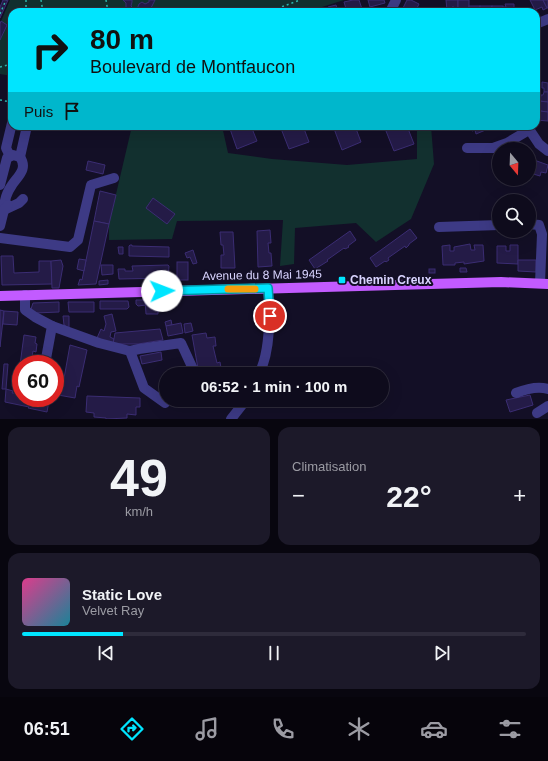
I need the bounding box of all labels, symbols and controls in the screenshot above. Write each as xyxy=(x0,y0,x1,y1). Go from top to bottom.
icon: right xyxy=(24,24,76,76)
text: 80 m xyxy=(90,24,154,55)
text: Boulevard de Montfaucon xyxy=(90,57,295,77)
icon: arrive xyxy=(61,100,83,122)
text: Puis xyxy=(24,103,53,120)
north arrow xyxy=(492,142,536,186)
map controls xyxy=(492,142,536,238)
button: search xyxy=(492,194,536,238)
street label: Avenue du 8 Mai 1945 xyxy=(202,267,322,283)
position arrow xyxy=(141,270,183,312)
place label: Chemin Creux xyxy=(350,273,432,287)
marker: Chemin Creux xyxy=(337,275,347,285)
pin xyxy=(253,299,287,333)
icon: arrive xyxy=(259,305,281,327)
speed limit sign: 60 xyxy=(12,355,64,407)
text: 06:52 · 1 min · 100 m xyxy=(201,378,347,395)
text: 49 xyxy=(110,449,168,507)
text: Climatisation xyxy=(292,459,366,474)
text: 22° xyxy=(386,480,432,513)
text: − xyxy=(292,483,305,508)
text: + xyxy=(513,483,526,508)
text: km/h xyxy=(125,504,153,519)
text: Static Love xyxy=(82,586,162,603)
text: Velvet Ray xyxy=(82,603,144,618)
icon: previous xyxy=(95,642,117,664)
icon: pause xyxy=(263,642,285,664)
icon: next xyxy=(431,642,453,664)
icon: directions xyxy=(118,715,146,743)
icon: music xyxy=(193,715,221,743)
icon: phone xyxy=(269,715,297,743)
icon: climate xyxy=(345,715,373,743)
icon: car xyxy=(420,715,448,743)
icon: filters xyxy=(496,715,524,743)
text: 06:51 xyxy=(24,719,70,739)

